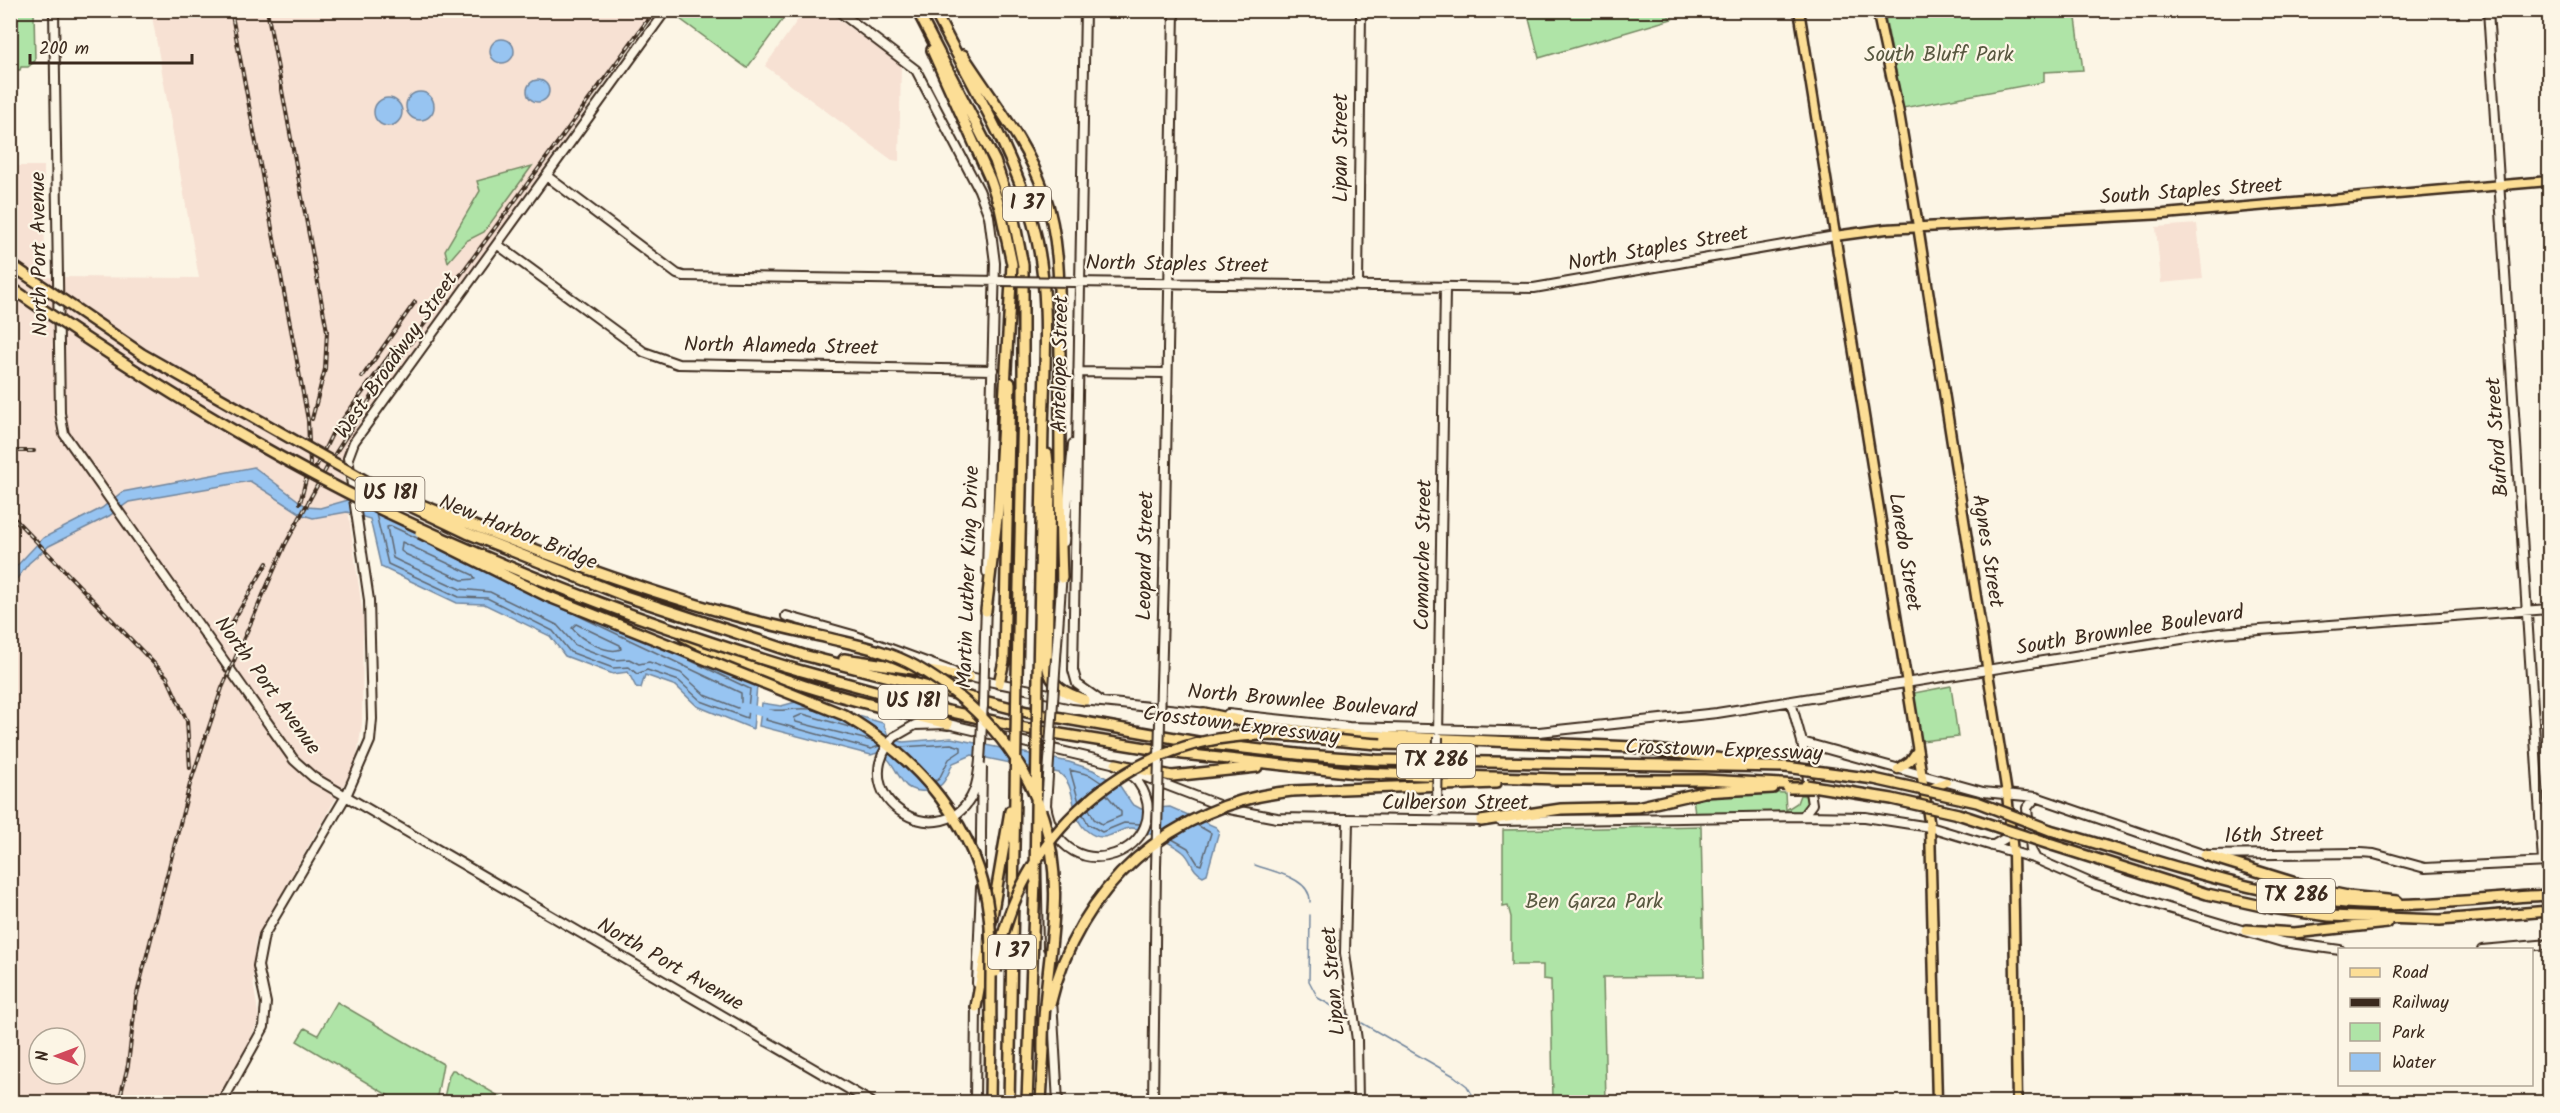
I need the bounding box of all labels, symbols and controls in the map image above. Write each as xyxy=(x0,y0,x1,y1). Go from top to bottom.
scale bar xyxy=(30,27,192,65)
text: 200 m xyxy=(39,35,89,64)
park label: South Bluff Park xyxy=(1864,39,2014,72)
street label: Lipan Street xyxy=(1325,93,1358,203)
street label: South Staples Street xyxy=(2099,169,2284,215)
street label: North Port Avenue xyxy=(22,171,58,337)
road number: I 37 xyxy=(1003,187,1051,221)
street label: North Staples Street xyxy=(1565,217,1752,281)
street label: North Staples Street xyxy=(1085,247,1270,283)
street label: West Broadway Street xyxy=(327,265,468,446)
street label: Antelope Street xyxy=(1043,294,1079,433)
street label: North Alameda Street xyxy=(684,329,879,365)
street label: Buford Street xyxy=(2477,375,2519,498)
street label: Martin Luther King Drive xyxy=(949,465,989,689)
road number: US 181 xyxy=(356,477,424,511)
street label: Comanche Street xyxy=(1406,478,1442,631)
street label: New Harbor Bridge xyxy=(434,486,603,580)
street label: Leopard Street xyxy=(1128,490,1164,621)
street label: Laredo Street xyxy=(1878,490,1930,614)
street label: Agnes Street xyxy=(1962,492,2012,611)
street label: South Brownlee Boulevard xyxy=(2014,597,2247,665)
street label: North Port Avenue xyxy=(205,610,329,763)
street label: North Brownlee Boulevard xyxy=(1186,676,1418,728)
road number: US 181 xyxy=(878,685,948,719)
street label: Crosstown Expressway xyxy=(1141,698,1341,754)
street label: Crosstown Expressway xyxy=(1625,731,1824,771)
road number: TX 286 xyxy=(1397,744,1475,778)
street label: Culberson Street xyxy=(1382,787,1529,820)
street label: 16th Street xyxy=(2224,819,2325,853)
road number: TX 286 xyxy=(2257,879,2335,913)
park label: Ben Garza Park xyxy=(1525,886,1663,919)
street label: North Port Avenue xyxy=(590,910,750,1021)
street label: Lipan Street xyxy=(1313,924,1355,1037)
road number: I 37 xyxy=(988,935,1036,969)
legend xyxy=(2338,948,2533,1086)
text: Road xyxy=(2392,959,2429,988)
text: Railway xyxy=(2392,989,2449,1018)
text: Park xyxy=(2392,1019,2425,1048)
north arrow xyxy=(27,1026,87,1086)
text: Water xyxy=(2392,1049,2437,1078)
text: N xyxy=(31,1051,56,1061)

